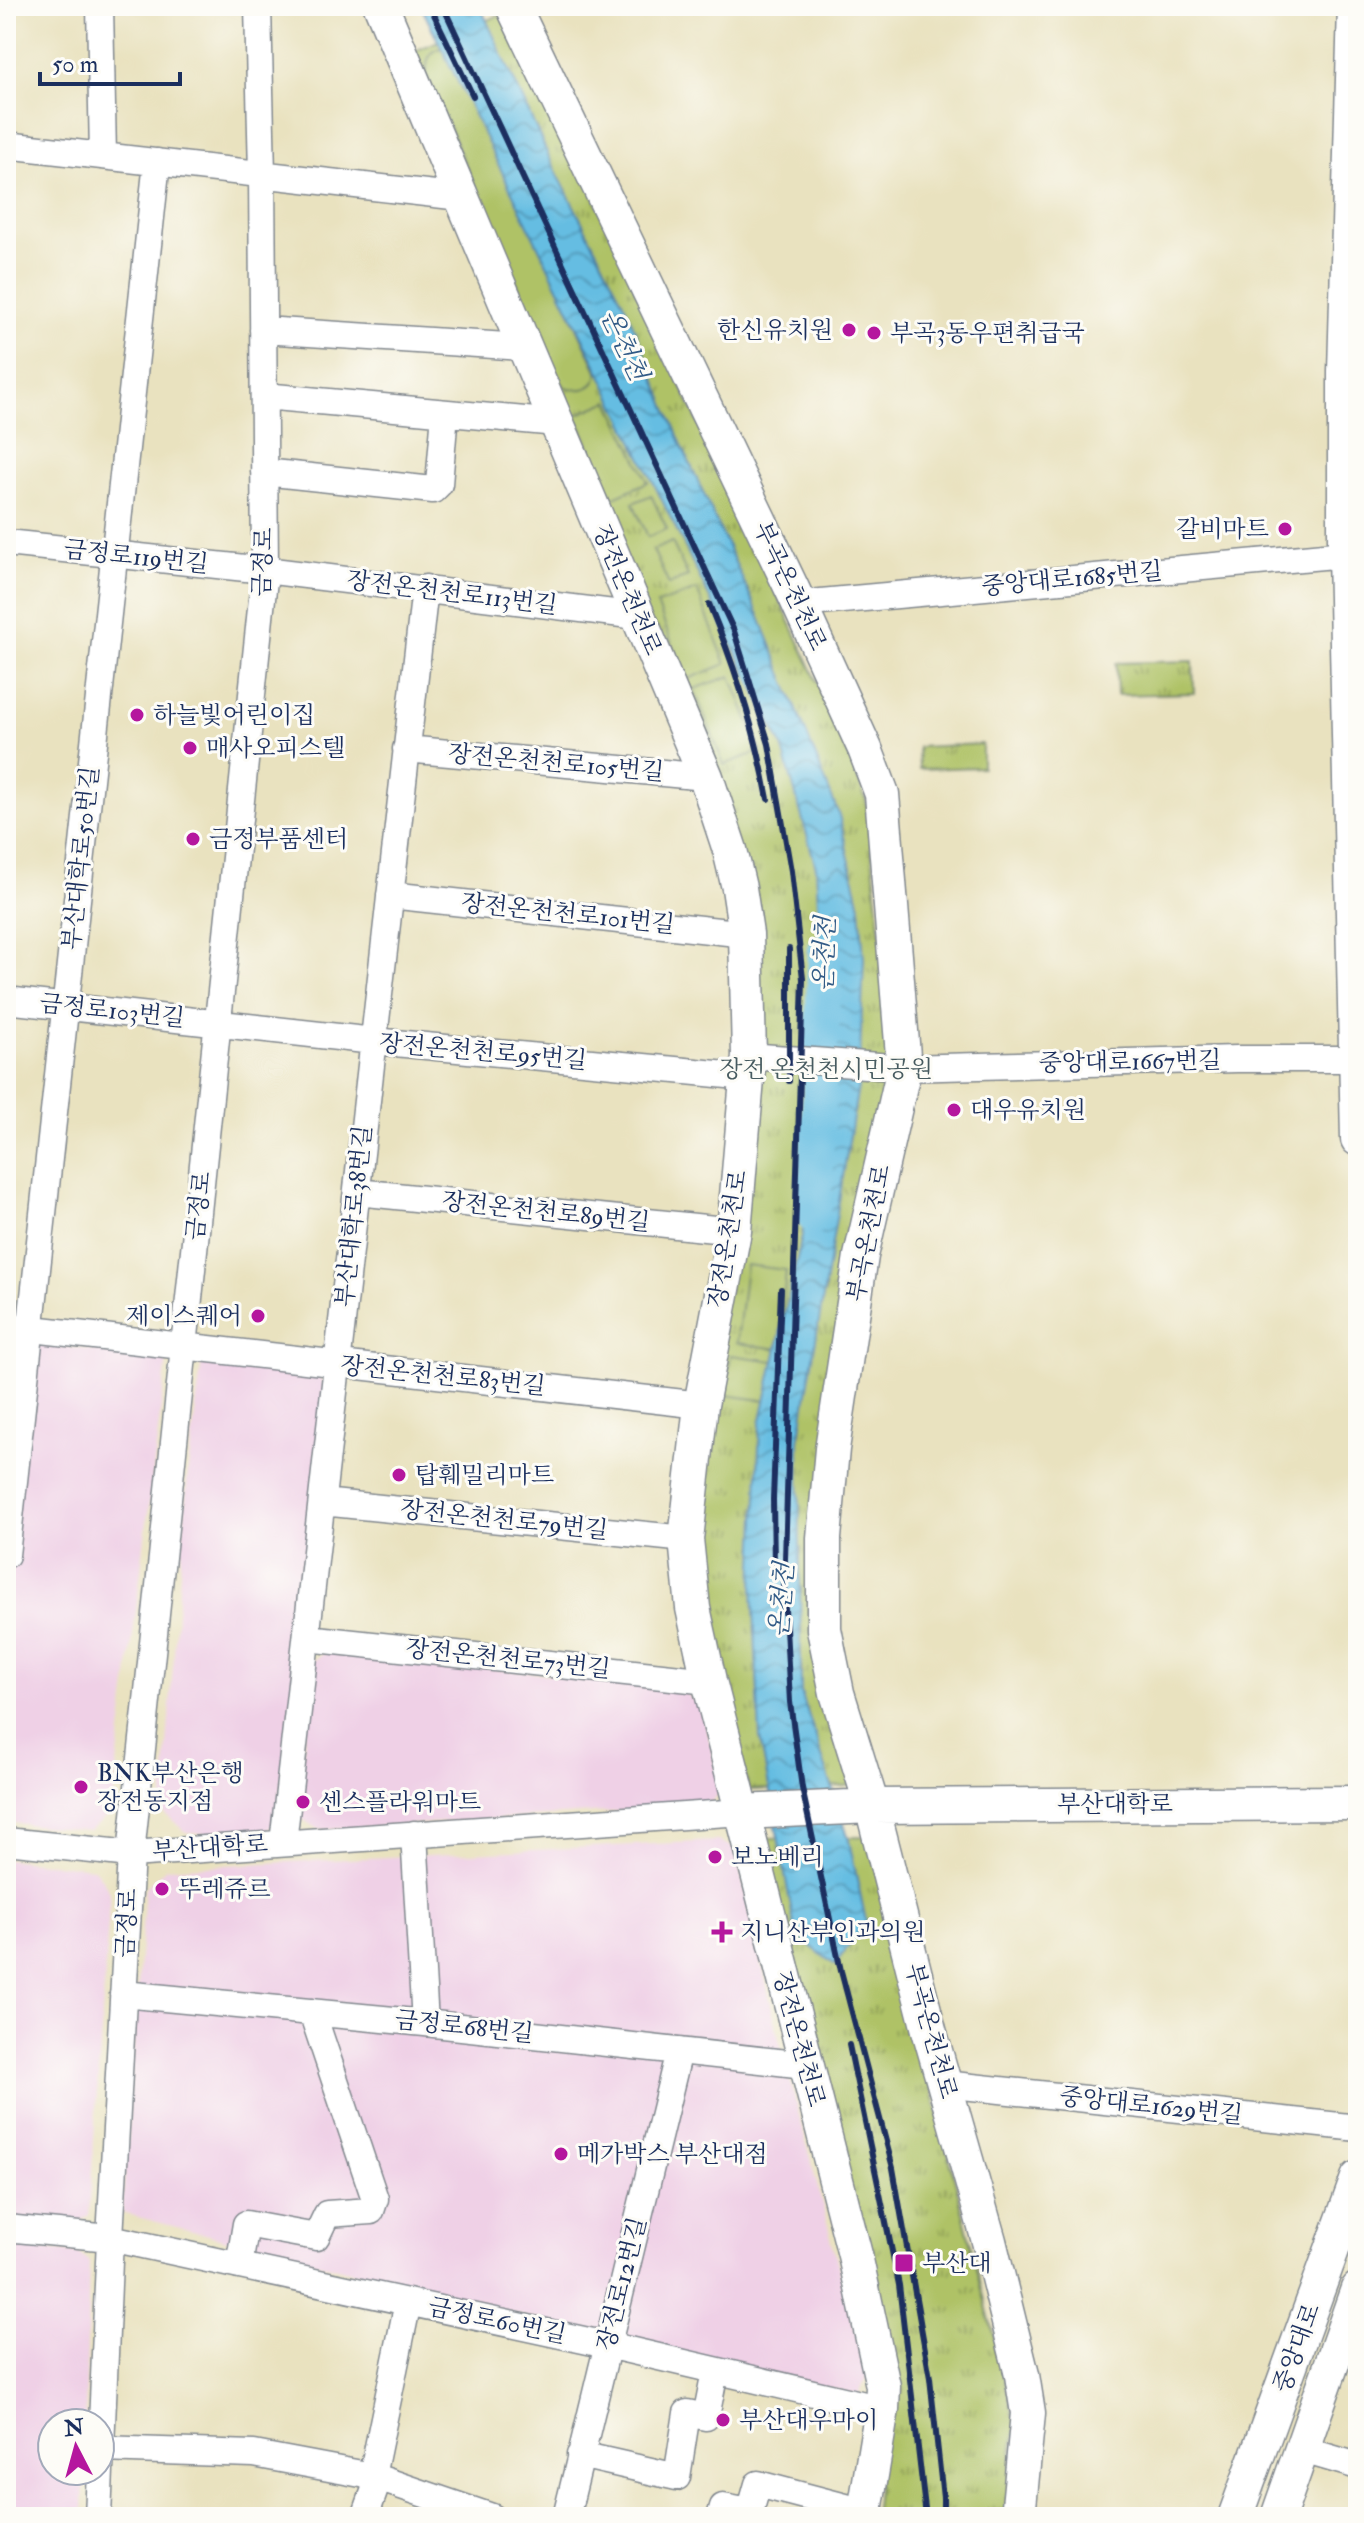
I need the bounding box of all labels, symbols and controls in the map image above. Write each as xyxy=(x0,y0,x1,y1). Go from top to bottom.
scale bar xyxy=(40,36,180,86)
text: 50 m xyxy=(52,49,99,80)
water label: 온천천 xyxy=(594,304,655,388)
place label: 한신유치원 xyxy=(717,315,833,346)
place label: 부곡3동우편취급국 xyxy=(890,318,1085,349)
marker: 한신유치원 xyxy=(840,321,858,339)
marker: 부곡3동우편취급국 xyxy=(865,324,883,342)
place label: 갈비마트 xyxy=(1176,514,1269,545)
street label: 부곡온천천로 xyxy=(747,516,833,656)
street label: 장전온천천로 xyxy=(586,520,668,660)
marker: 갈비마트 xyxy=(1276,520,1294,538)
street label: 금정로 xyxy=(246,527,280,597)
street label: 금정로119번길 xyxy=(62,534,210,580)
street label: 중앙대로1685번길 xyxy=(980,556,1164,602)
street label: 장전온천천로113번길 xyxy=(345,565,559,621)
place label: 하늘빛어린이집 xyxy=(153,700,315,731)
marker: 하늘빛어린이집 xyxy=(128,706,146,724)
place label: 매사오피스텔 xyxy=(206,733,345,764)
street label: 장전온천천로105번길 xyxy=(447,738,665,788)
marker: 매사오피스텔 xyxy=(181,739,199,757)
street label: 부산대학로50번길 xyxy=(56,764,106,952)
place label: 금정부품센터 xyxy=(209,824,348,855)
marker: 금정부품센터 xyxy=(184,830,202,848)
street label: 장전온천천로101번길 xyxy=(460,887,676,941)
water label: 온천천 xyxy=(808,914,842,992)
street label: 금정로103번길 xyxy=(38,988,186,1034)
street label: 장전온천천로95번길 xyxy=(378,1027,588,1077)
street label: 중앙대로1667번길 xyxy=(1038,1045,1222,1079)
park label: 장전 온천천시민공원 xyxy=(719,1054,933,1085)
place label: 대우유치원 xyxy=(970,1095,1086,1126)
marker: 대우유치원 xyxy=(945,1101,963,1119)
street label: 부산대학로38번길 xyxy=(329,1123,379,1309)
street label: 부곡온천천로 xyxy=(841,1162,897,1304)
street label: 장전온천천로 xyxy=(702,1168,754,1310)
street label: 금정로 xyxy=(180,1170,218,1242)
street label: 장전온천천로89번길 xyxy=(440,1186,652,1238)
place label: 제이스퀘어 xyxy=(126,1301,242,1332)
marker: 제이스퀘어 xyxy=(249,1307,267,1325)
street label: 장전온천천로83번길 xyxy=(339,1350,547,1402)
place label: 탑훼밀리마트 xyxy=(415,1460,554,1491)
marker: 탑훼밀리마트 xyxy=(390,1466,408,1484)
street label: 장전온천천로79번길 xyxy=(399,1494,609,1546)
water label: 온천천 xyxy=(763,1559,801,1639)
street label: 장전온천천로73번길 xyxy=(404,1633,612,1685)
place label: BNK부산은행 장전동지점 xyxy=(97,1758,244,1817)
marker: BNK부산은행 장전동지점 xyxy=(72,1778,90,1796)
place label: 센스플라워마트 xyxy=(319,1787,481,1818)
street label: 부산대학로 xyxy=(1057,1789,1173,1820)
marker: 센스플라워마트 xyxy=(294,1793,312,1811)
street label: 부산대학로 xyxy=(151,1828,269,1868)
place label: 보노베리 xyxy=(731,1842,824,1873)
marker: 보노베리 xyxy=(706,1848,724,1866)
place label: 뚜레쥬르 xyxy=(178,1874,271,1905)
marker: 뚜레쥬르 xyxy=(153,1880,171,1898)
street label: 금정로 xyxy=(110,1887,144,1959)
place label: 지니산부인과의원 xyxy=(740,1917,925,1948)
marker: 지니산부인과의원 xyxy=(711,1921,733,1943)
street label: 부곡온천천로 xyxy=(898,1960,964,2102)
street label: 장전온천천로 xyxy=(766,1968,832,2110)
street label: 금정로68번길 xyxy=(393,2004,535,2050)
street label: 중앙대로1629번길 xyxy=(1058,2081,1244,2131)
place label: 메가박스 부산대점 xyxy=(577,2139,768,2170)
marker: 메가박스 부산대점 xyxy=(552,2145,570,2163)
street label: 장전로12번길 xyxy=(590,2214,654,2354)
place label: 부산대 xyxy=(922,2248,992,2279)
marker: 부산대 xyxy=(893,2252,915,2274)
street label: 금정로60번길 xyxy=(425,2291,569,2351)
street label: 중앙대로 xyxy=(1267,2299,1327,2397)
place label: 부산대우마이 xyxy=(739,2405,878,2436)
north arrow xyxy=(36,2407,116,2487)
marker: 부산대우마이 xyxy=(714,2411,732,2429)
text: N xyxy=(62,2413,86,2443)

